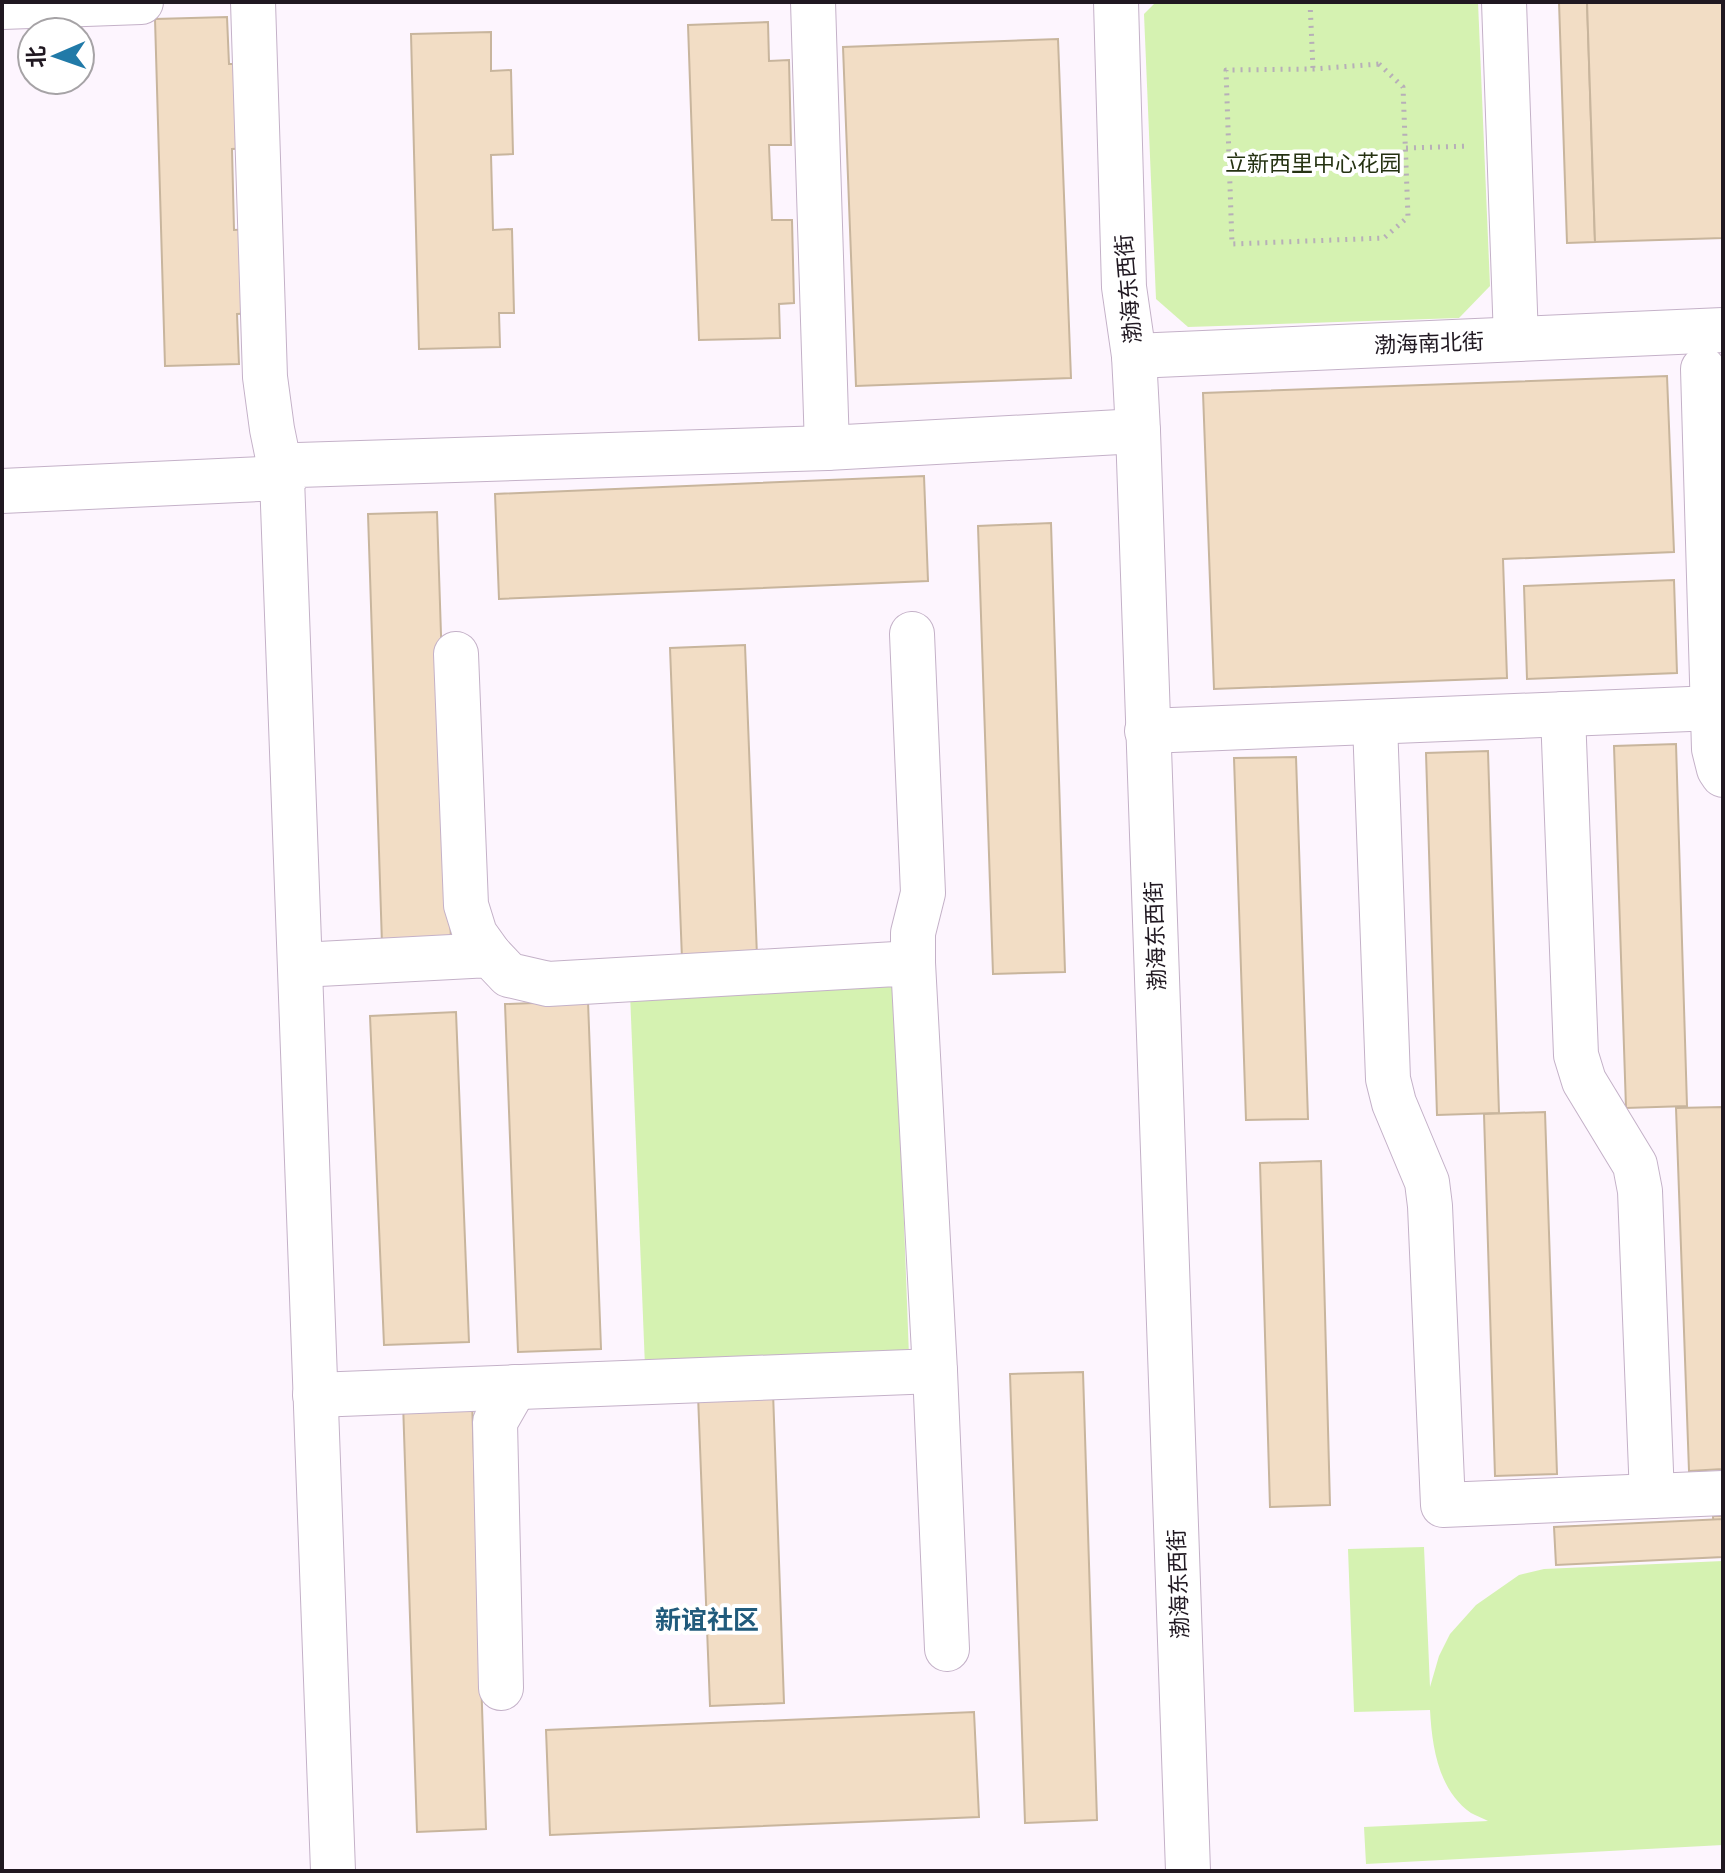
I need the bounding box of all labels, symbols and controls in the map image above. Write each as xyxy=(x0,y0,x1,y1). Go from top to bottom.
north arrow xyxy=(16,16,96,96)
text: 北 xyxy=(20,45,52,68)
park label: 立新西里中心花园 xyxy=(1225,147,1401,179)
street label: 渤海东西街 xyxy=(1107,233,1149,345)
street label: 渤海南北街 xyxy=(1373,325,1485,361)
street label: 渤海东西街 xyxy=(1137,880,1173,992)
street label: 渤海东西街 xyxy=(1160,1528,1196,1640)
district label: 新谊社区 xyxy=(655,1601,759,1639)

